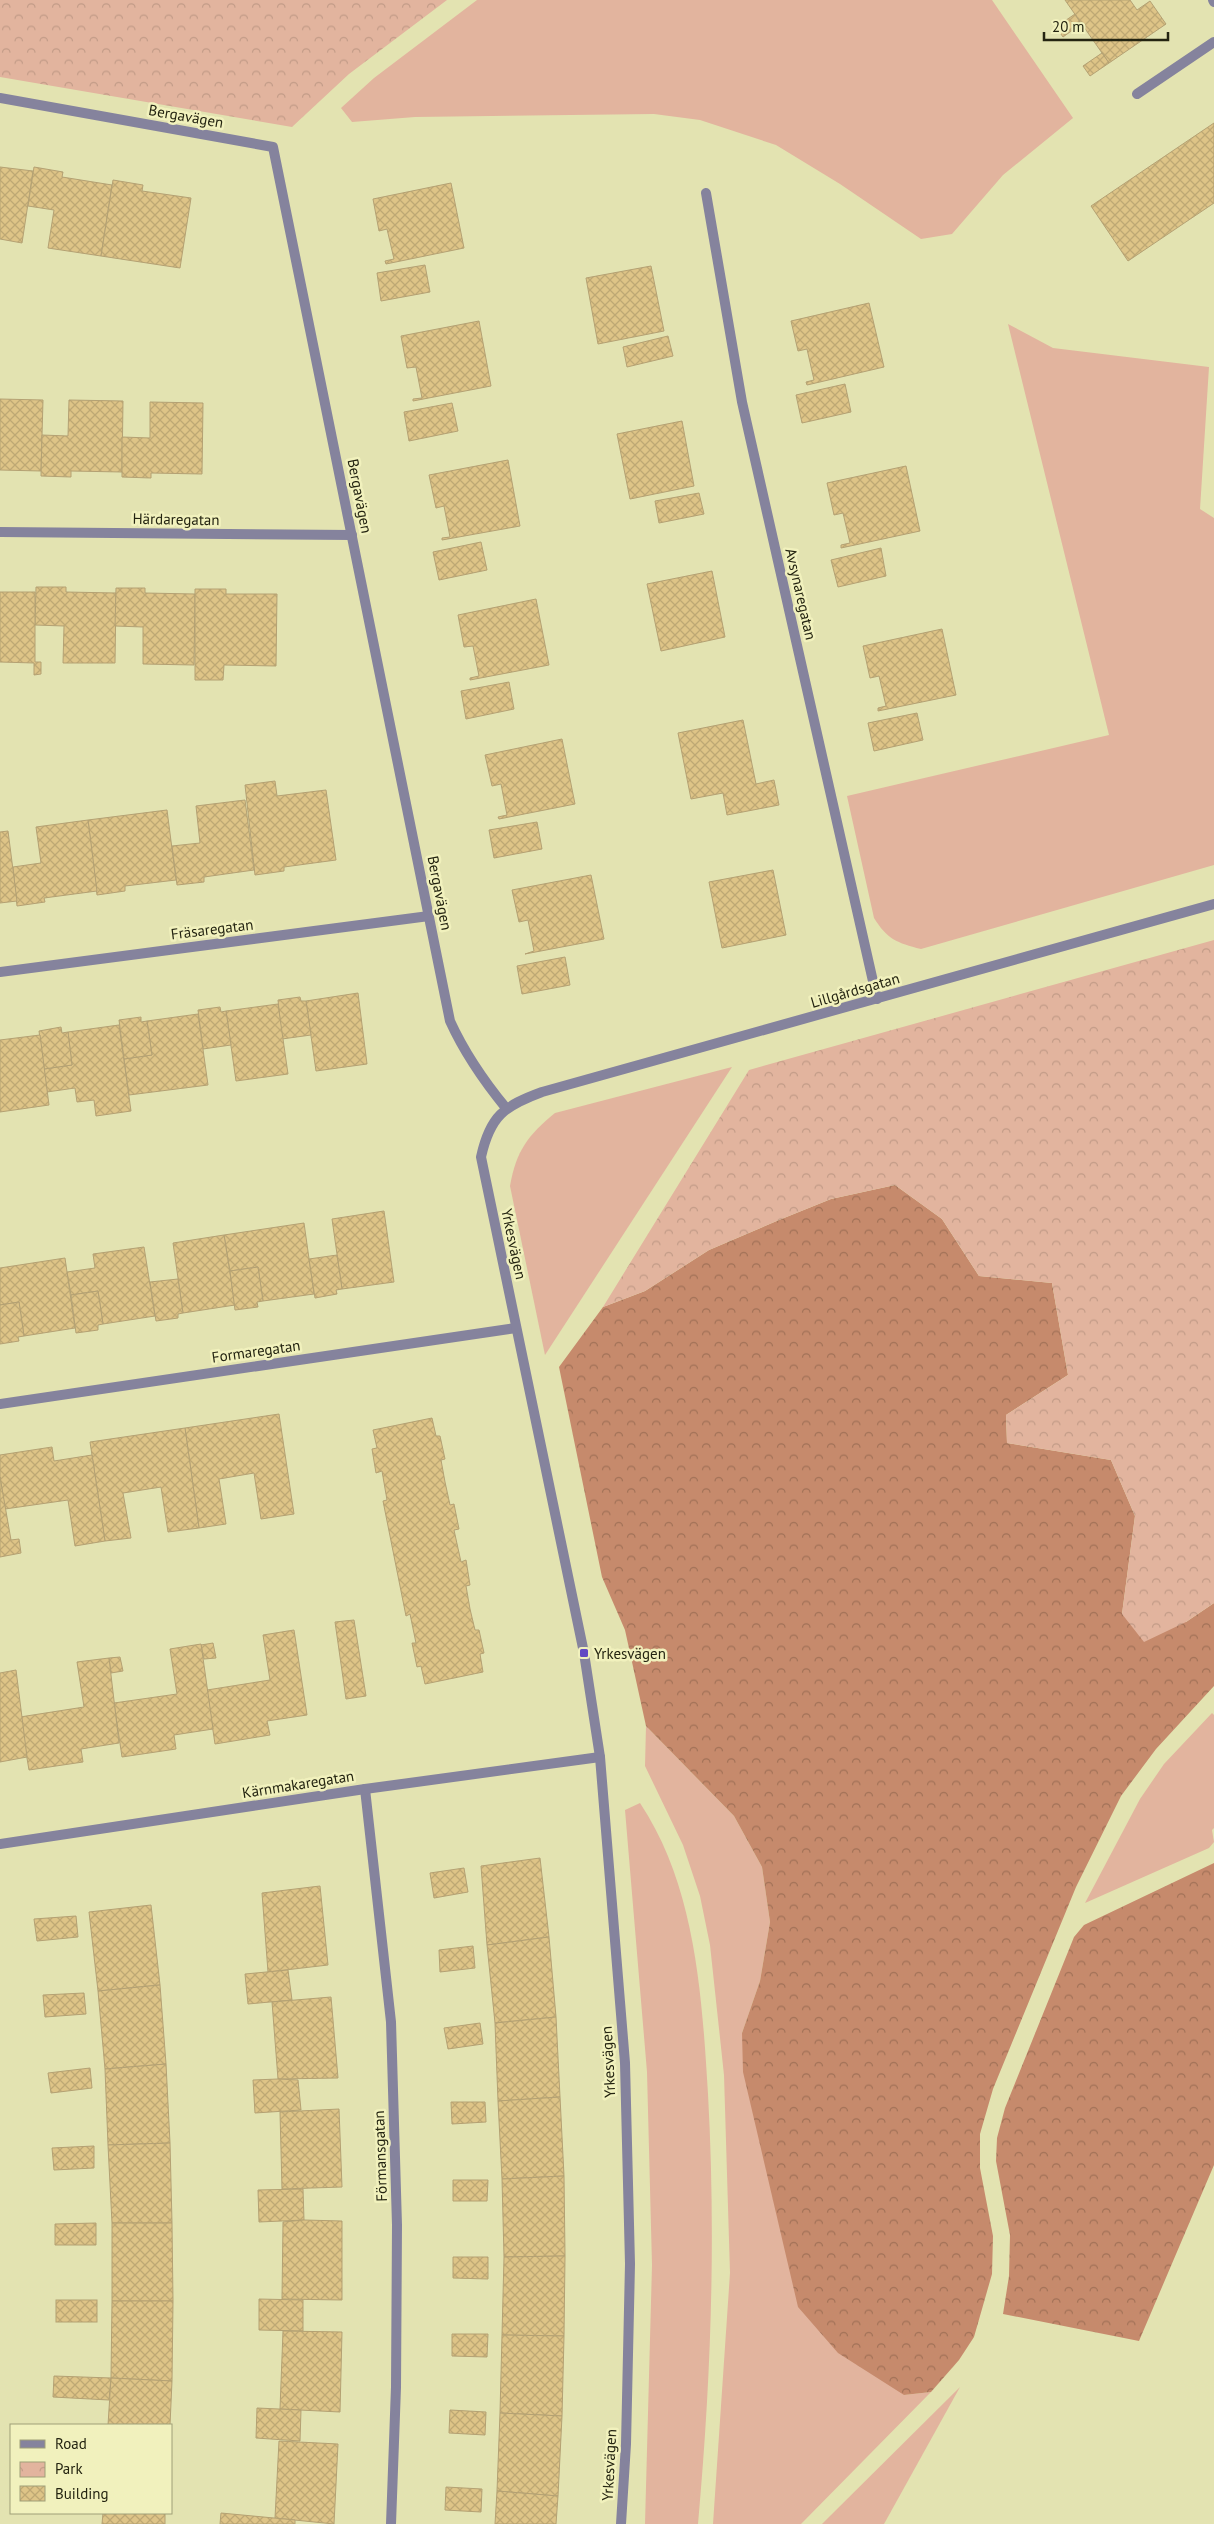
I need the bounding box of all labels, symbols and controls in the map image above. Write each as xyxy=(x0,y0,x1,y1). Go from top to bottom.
scale bar xyxy=(1044,10,1168,42)
text: 20 m xyxy=(1052,17,1085,36)
street label: Bergavägen xyxy=(147,100,225,132)
street label: Bergavägen xyxy=(343,457,377,535)
street label: Härdaregatan xyxy=(132,509,220,529)
street label: Avsynaregatan xyxy=(781,546,821,642)
street label: Bergavägen xyxy=(423,854,457,932)
street label: Fräsaregatan xyxy=(170,915,254,943)
street label: Lillgårdsgatan xyxy=(808,968,902,1012)
street label: Yrkesvägen xyxy=(497,1207,531,1281)
street label: Formaregatan xyxy=(210,1335,302,1367)
place label: Yrkesvägen xyxy=(594,1644,666,1663)
marker: Yrkesvägen xyxy=(578,1647,590,1659)
street label: Kärnmakaregatan xyxy=(241,1766,355,1802)
street label: Yrkesvägen xyxy=(597,2026,619,2098)
street label: Förmansgatan xyxy=(369,2110,391,2202)
legend xyxy=(10,2424,172,2514)
street label: Yrkesvägen xyxy=(598,2429,620,2501)
text: Road xyxy=(55,2434,87,2453)
text: Park xyxy=(55,2459,83,2478)
text: Building xyxy=(55,2484,109,2503)

